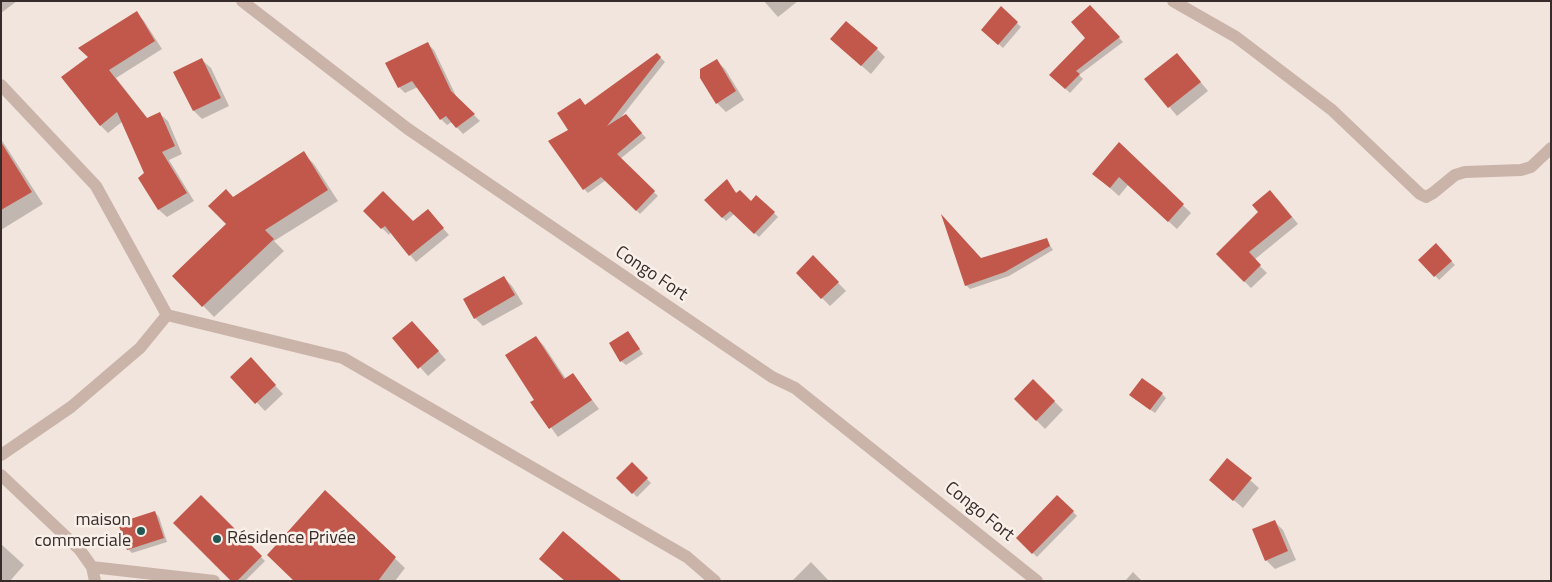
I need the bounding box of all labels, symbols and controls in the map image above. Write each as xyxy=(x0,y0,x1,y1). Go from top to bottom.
street label: Congo Fort xyxy=(611,242,691,306)
street label: Congo Fort xyxy=(940,478,1018,546)
place label: maison commerciale xyxy=(34,510,131,552)
marker: maison commerciale xyxy=(135,525,147,537)
place label: Résidence Privée xyxy=(227,528,356,550)
marker: Résidence Privée xyxy=(211,533,223,545)

